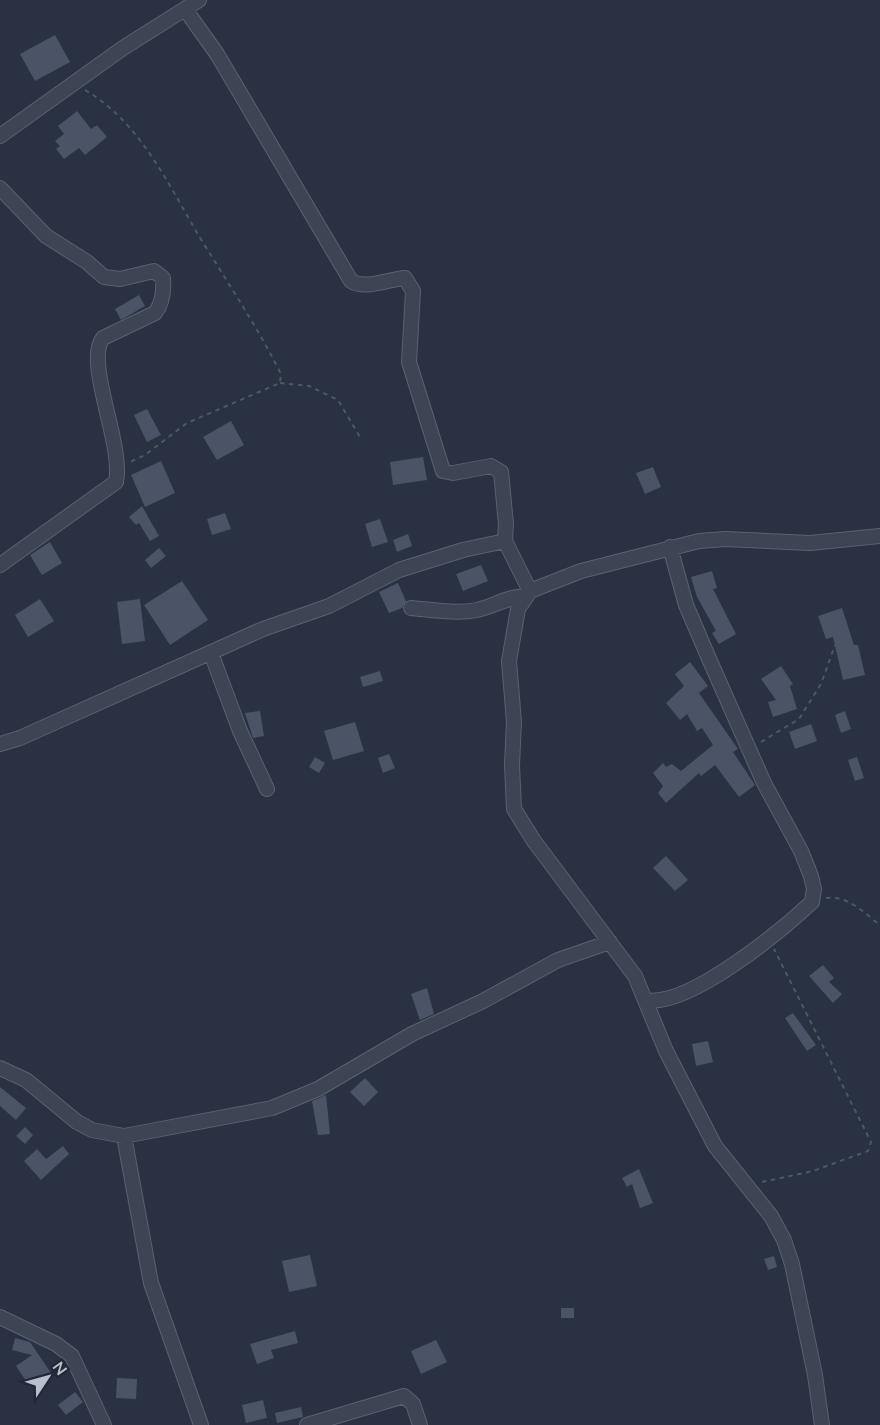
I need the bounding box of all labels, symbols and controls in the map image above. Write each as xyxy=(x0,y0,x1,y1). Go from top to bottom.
north arrow xyxy=(18,1347,78,1407)
text: N xyxy=(48,1357,72,1379)

